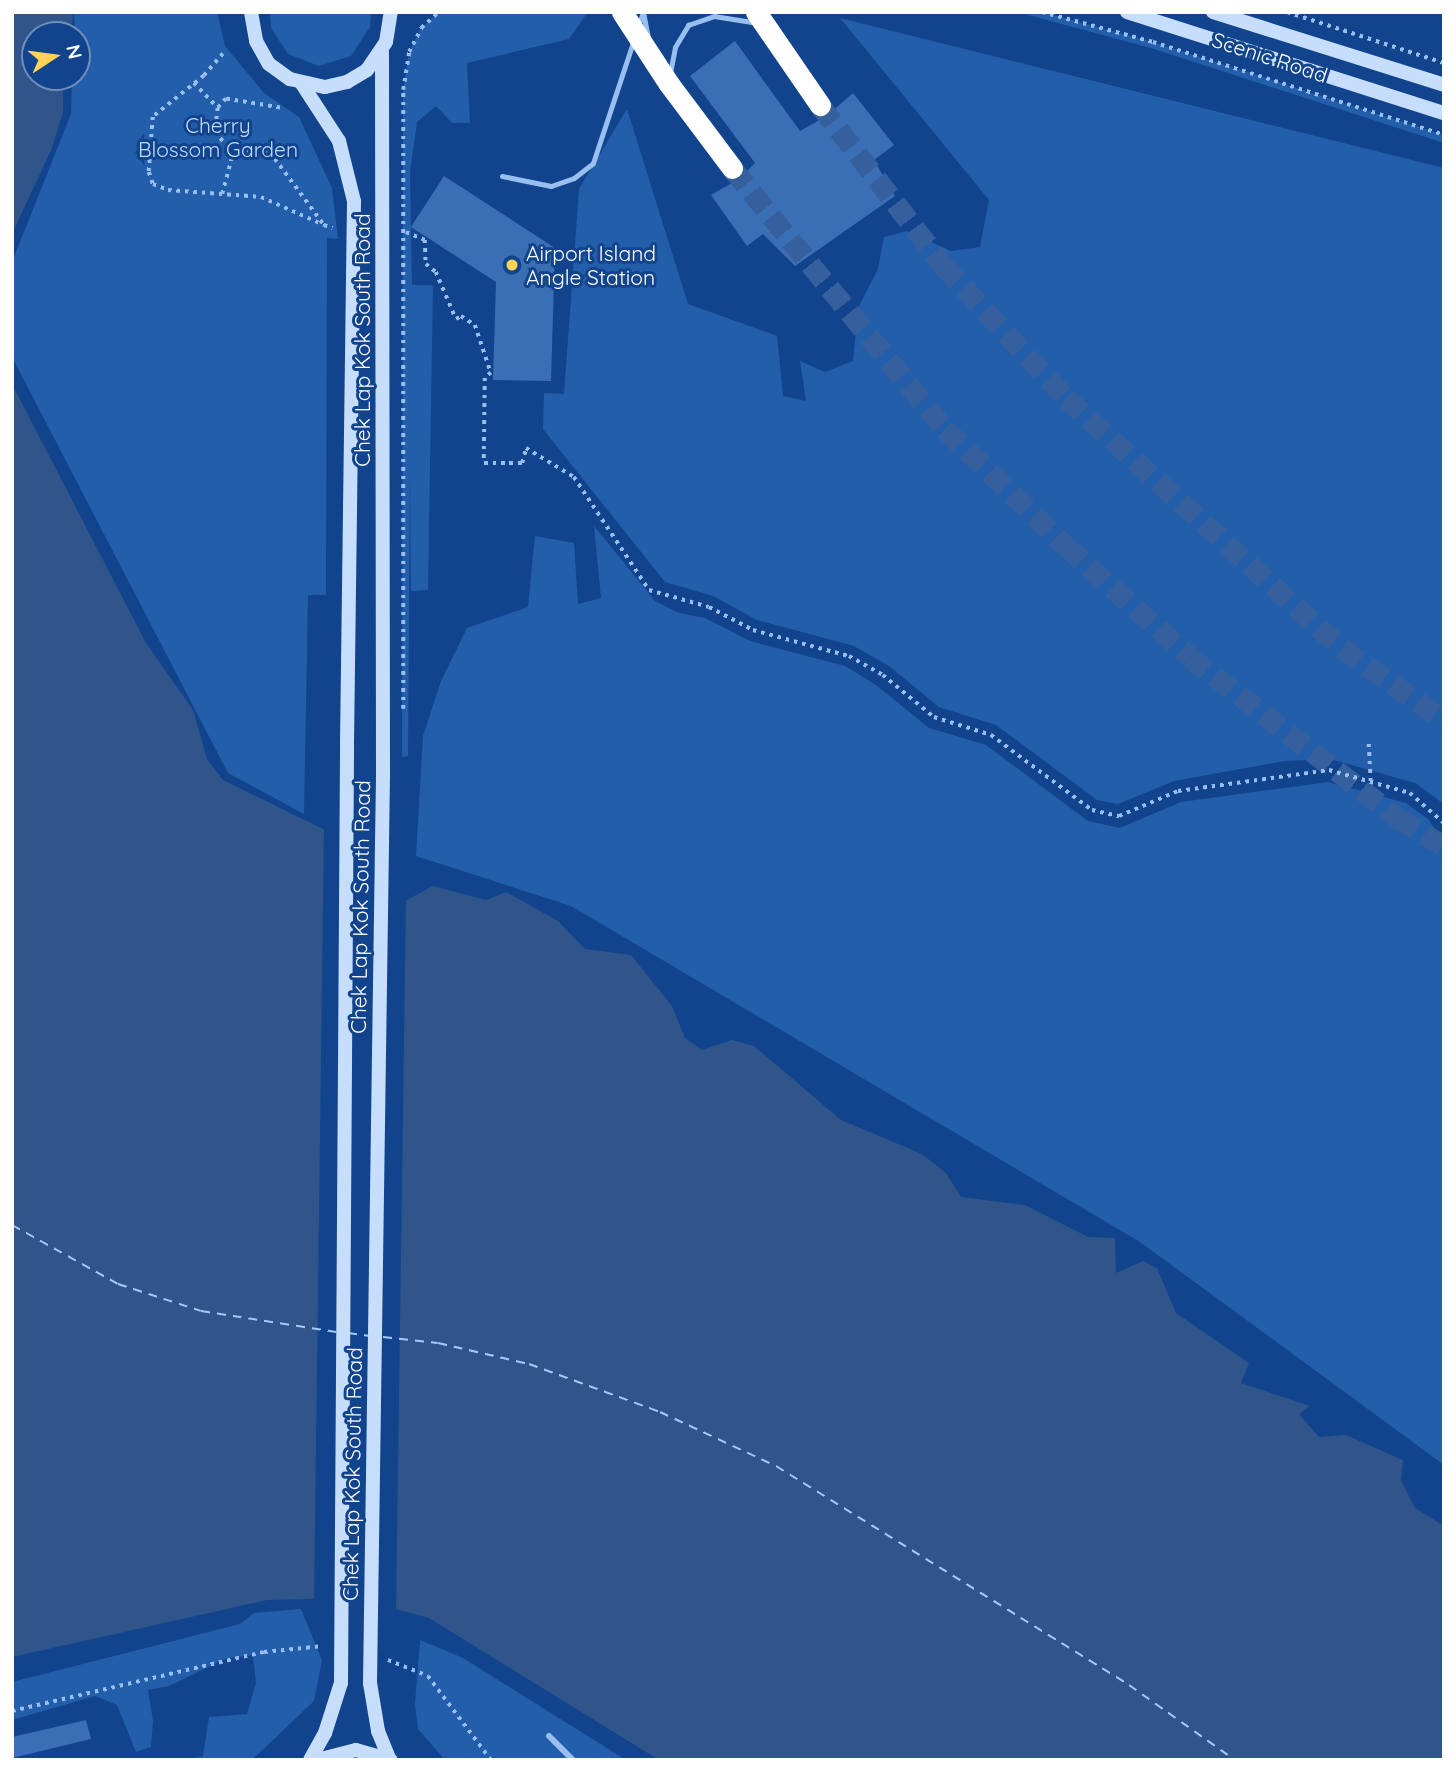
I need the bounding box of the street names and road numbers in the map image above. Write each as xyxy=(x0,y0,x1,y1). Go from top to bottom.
street label: Scenic Road xyxy=(1209,26,1331,88)
street label: Chek Lap Kok South Road xyxy=(349,213,375,467)
street label: Chek Lap Kok South Road xyxy=(345,780,375,1034)
street label: Chek Lap Kok South Road xyxy=(337,1347,367,1601)

